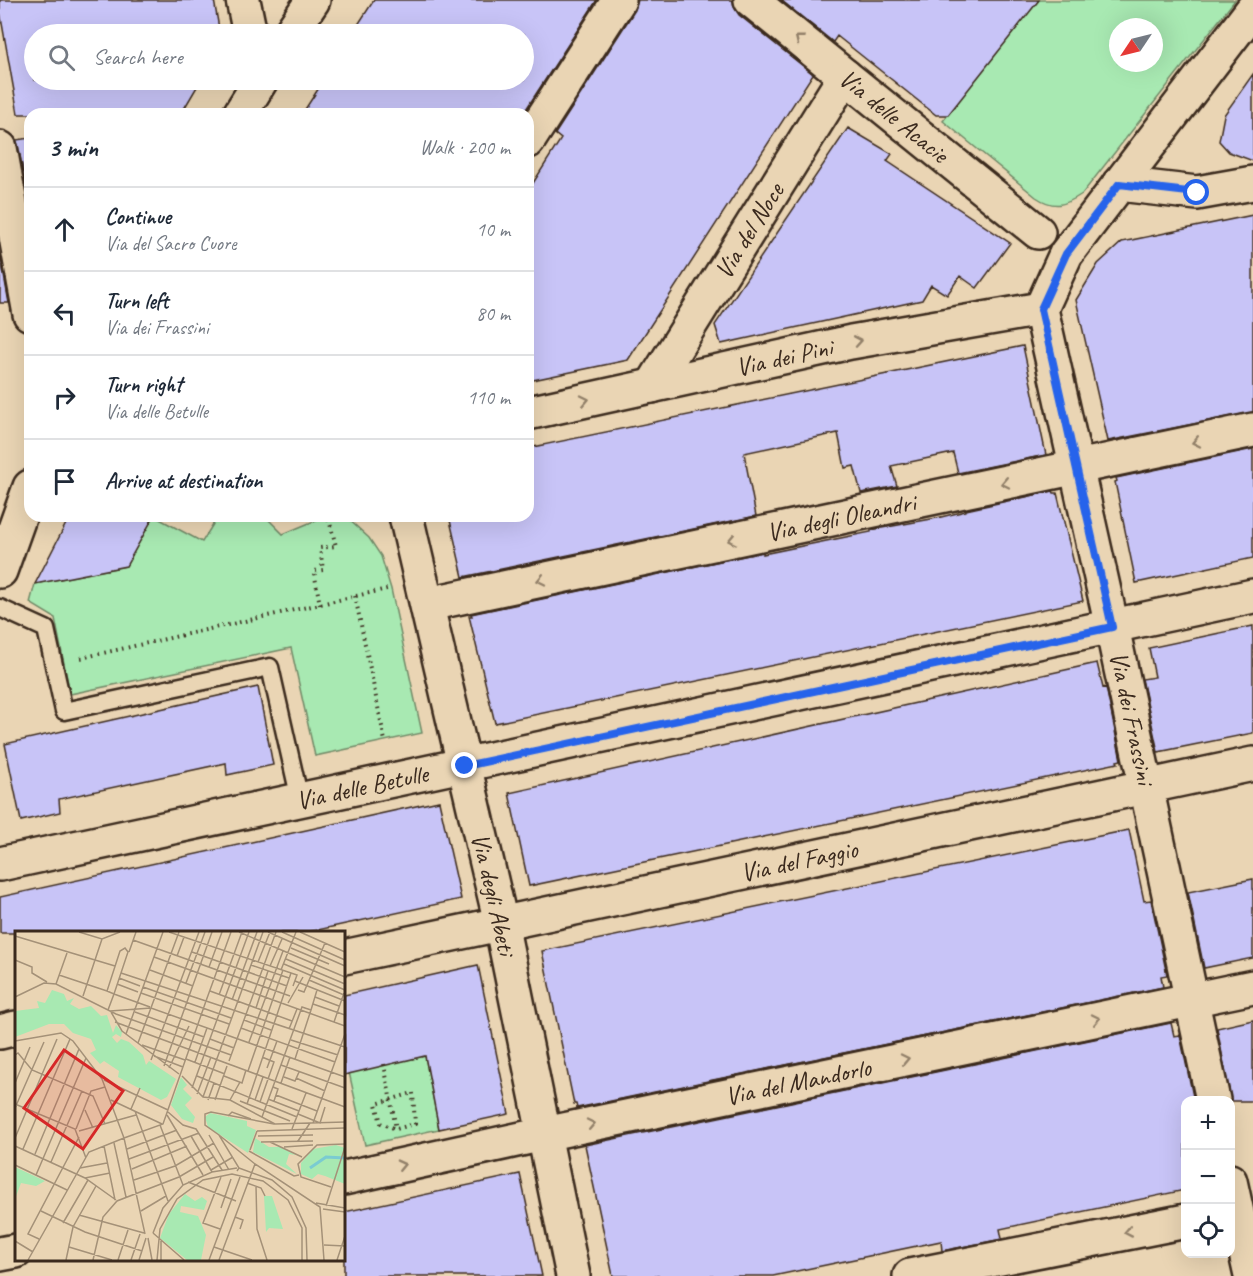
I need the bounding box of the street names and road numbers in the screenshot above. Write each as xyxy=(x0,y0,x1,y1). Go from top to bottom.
street label: Via delle Acacie xyxy=(832,61,958,172)
street label: Via del Noce xyxy=(707,175,792,285)
street label: Via dei Pini xyxy=(733,329,838,383)
street label: Via degli Oleandri xyxy=(764,485,921,549)
street label: Via dei Frassini xyxy=(1102,649,1163,790)
street label: Via delle Betulle xyxy=(293,756,433,817)
street label: Via degli Abeti xyxy=(464,830,524,961)
street label: Via del Faggio xyxy=(737,832,862,889)
street label: Via del Mandorlo xyxy=(722,1050,875,1113)

